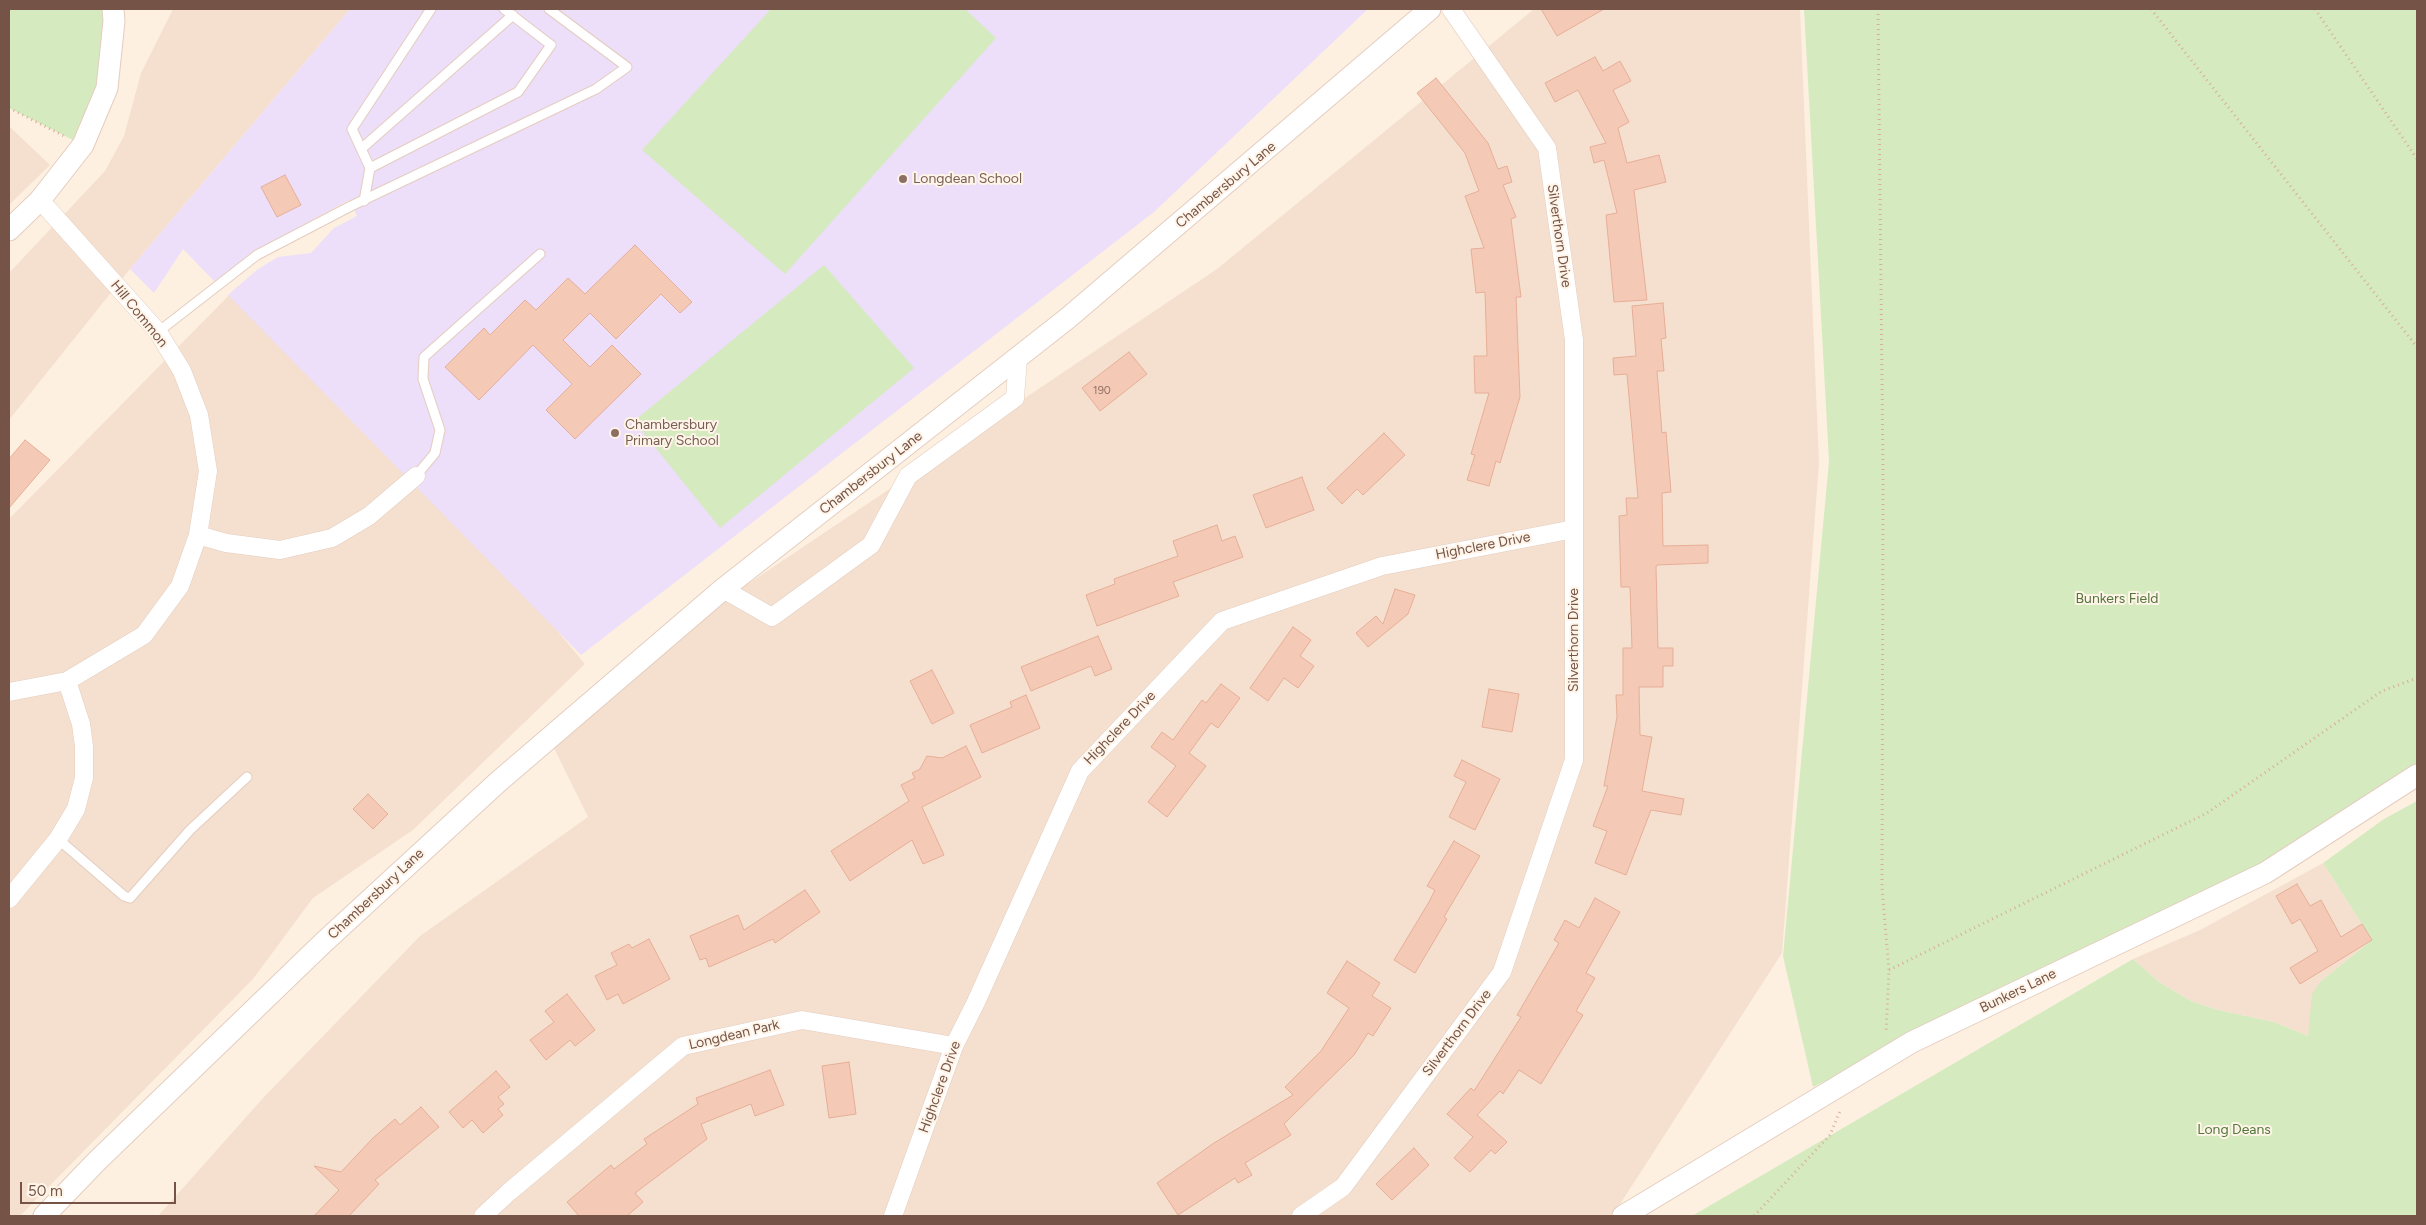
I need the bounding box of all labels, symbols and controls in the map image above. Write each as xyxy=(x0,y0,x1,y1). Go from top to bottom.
street label: Chambersbury Lane xyxy=(1173,138,1279,232)
place label: Longdean School xyxy=(913,171,1022,187)
marker: Longdean School xyxy=(897,173,909,185)
street label: Silverthorn Drive xyxy=(1543,183,1575,289)
street label: Hill Common xyxy=(107,277,171,351)
house number: 190 xyxy=(1093,384,1111,398)
place label: Chambersbury Primary School xyxy=(625,417,719,450)
marker: Chambersbury Primary School xyxy=(609,427,621,439)
street label: Chambersbury Lane xyxy=(816,428,926,518)
street label: Highclere Drive xyxy=(1434,529,1532,563)
street label: Silverthorn Drive xyxy=(1566,588,1582,692)
park label: Bunkers Field xyxy=(2076,591,2158,607)
street label: Highclere Drive xyxy=(1081,688,1159,768)
street label: Chambersbury Lane xyxy=(324,845,428,943)
street label: Bunkers Lane xyxy=(1977,965,2059,1017)
street label: Silverthorn Drive xyxy=(1419,986,1495,1080)
street label: Longdean Park xyxy=(687,1016,781,1054)
street label: Highclere Drive xyxy=(916,1039,964,1135)
park label: Long Deans xyxy=(2197,1122,2271,1138)
scale bar xyxy=(22,1172,179,1204)
text: 50 m xyxy=(28,1182,63,1200)

